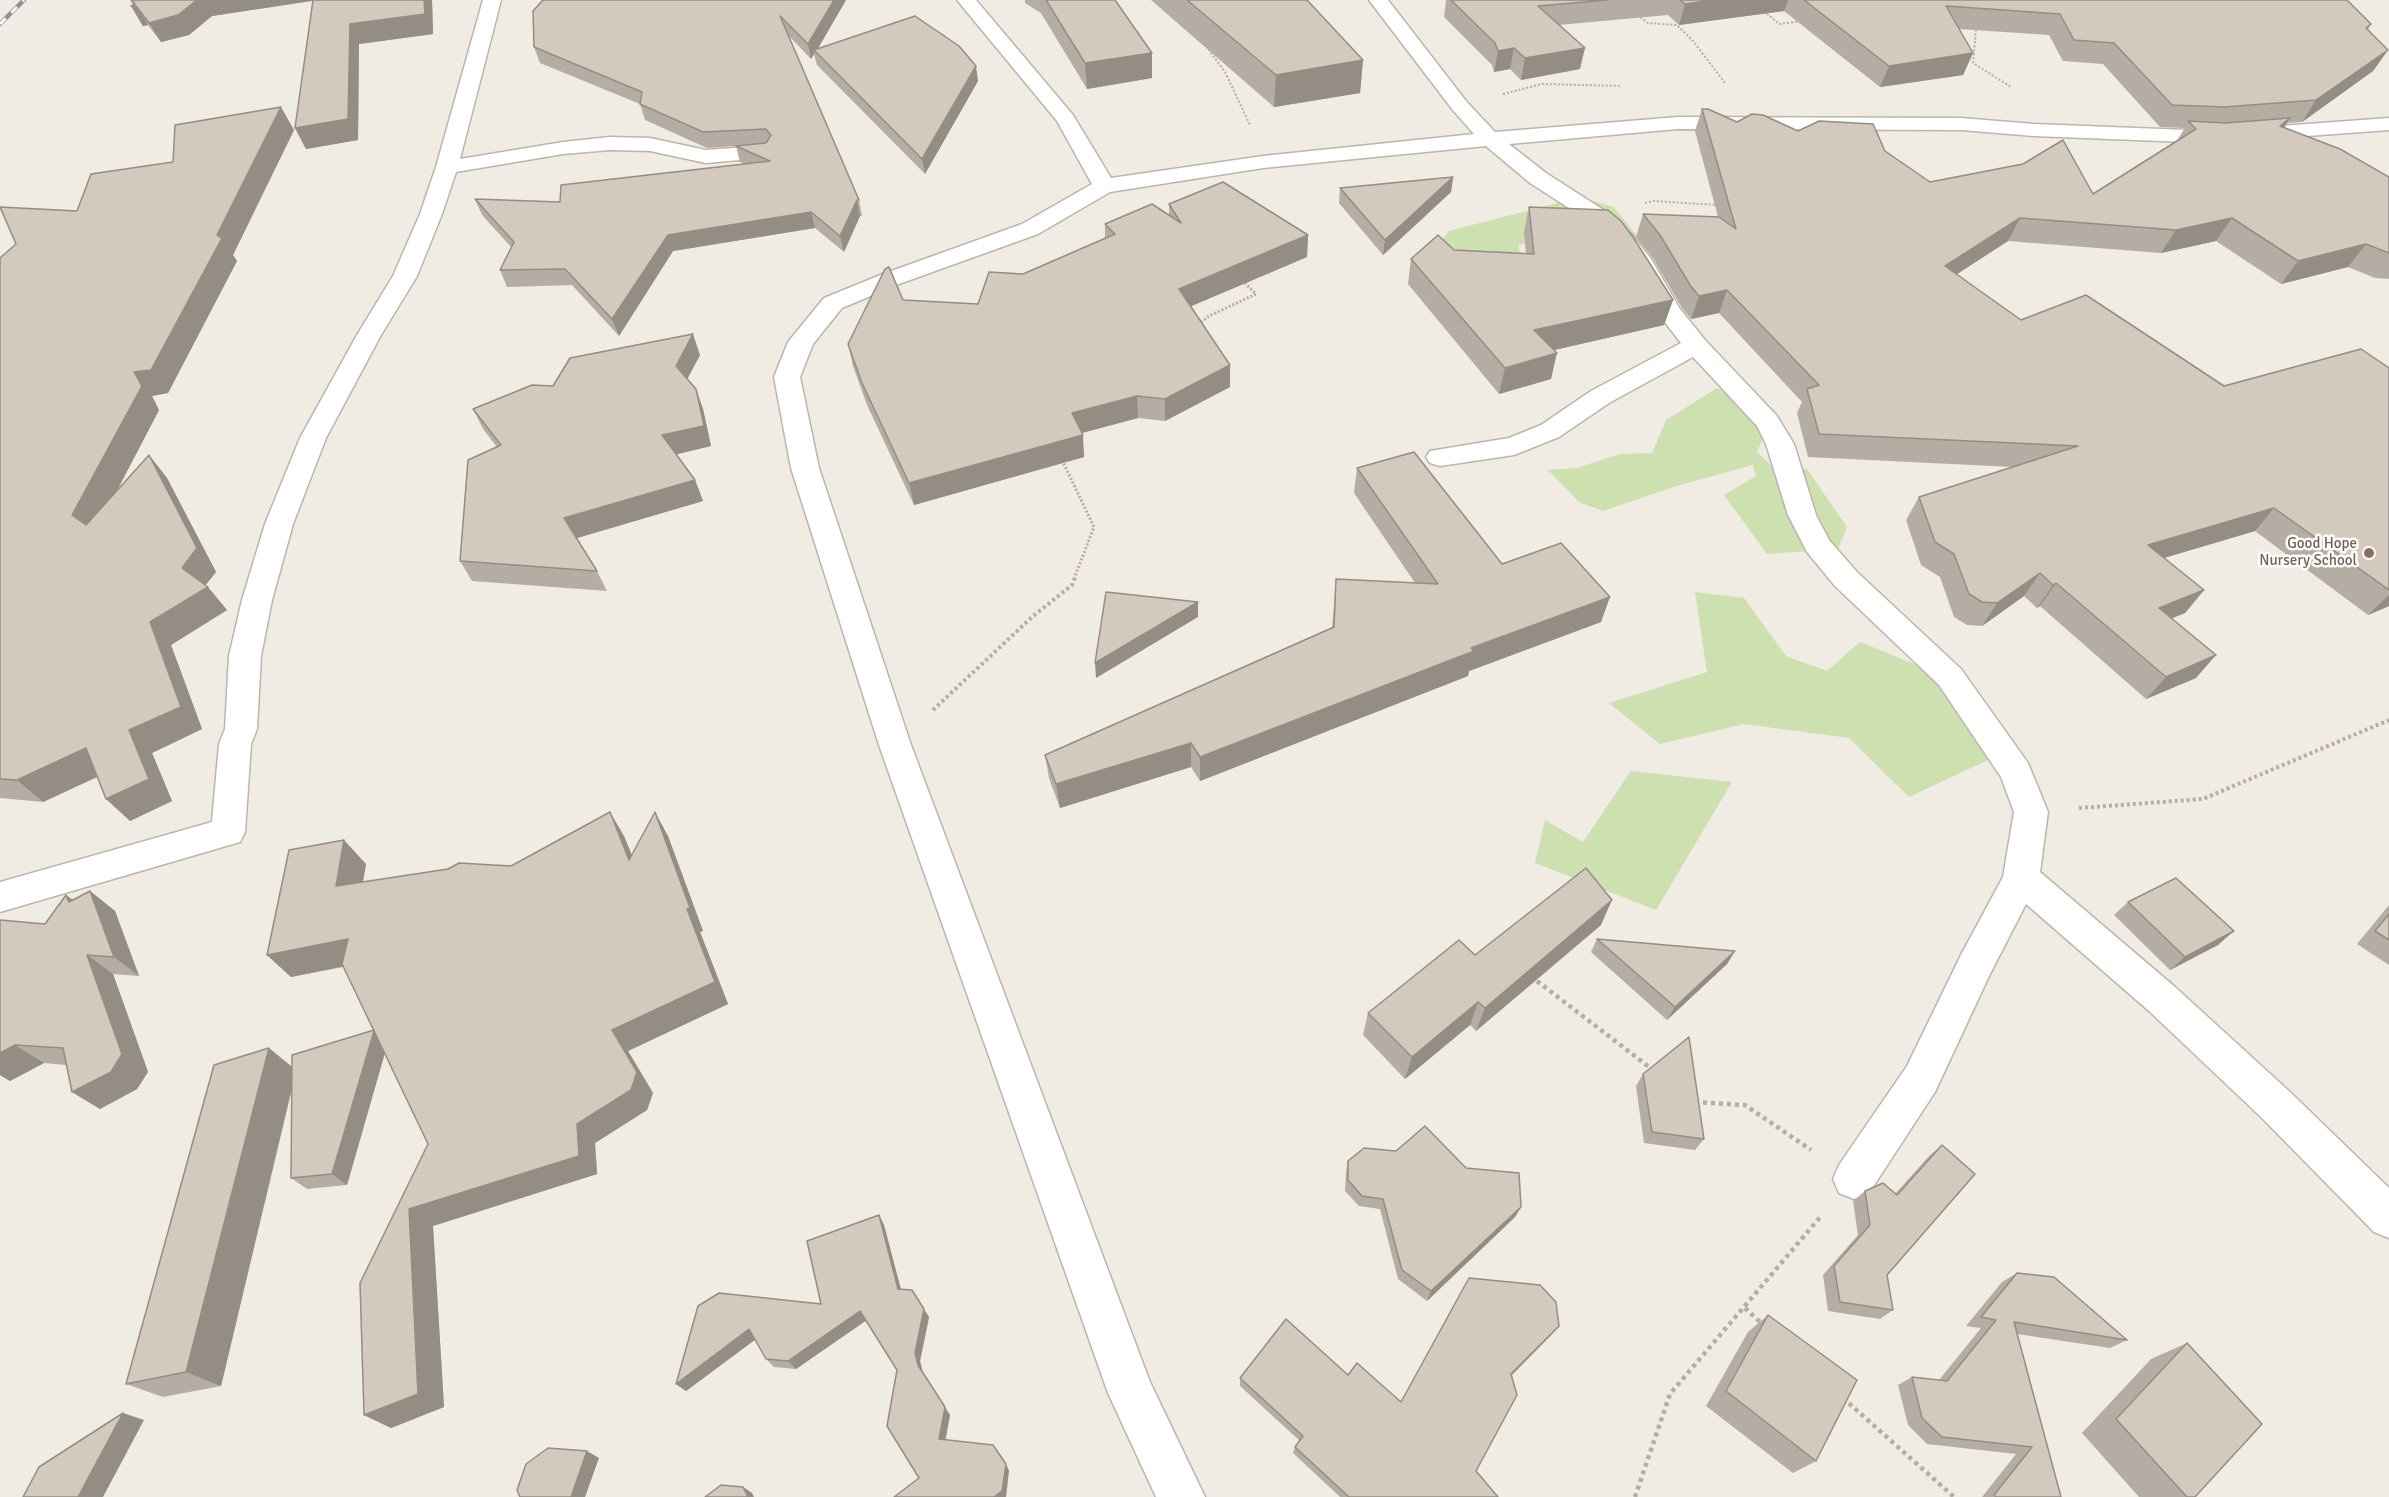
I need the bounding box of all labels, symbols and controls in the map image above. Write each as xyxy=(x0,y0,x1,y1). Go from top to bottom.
place label: Good Hope Nursery School xyxy=(2259,535,2357,570)
marker: Good Hope Nursery School xyxy=(2362,546,2376,560)

